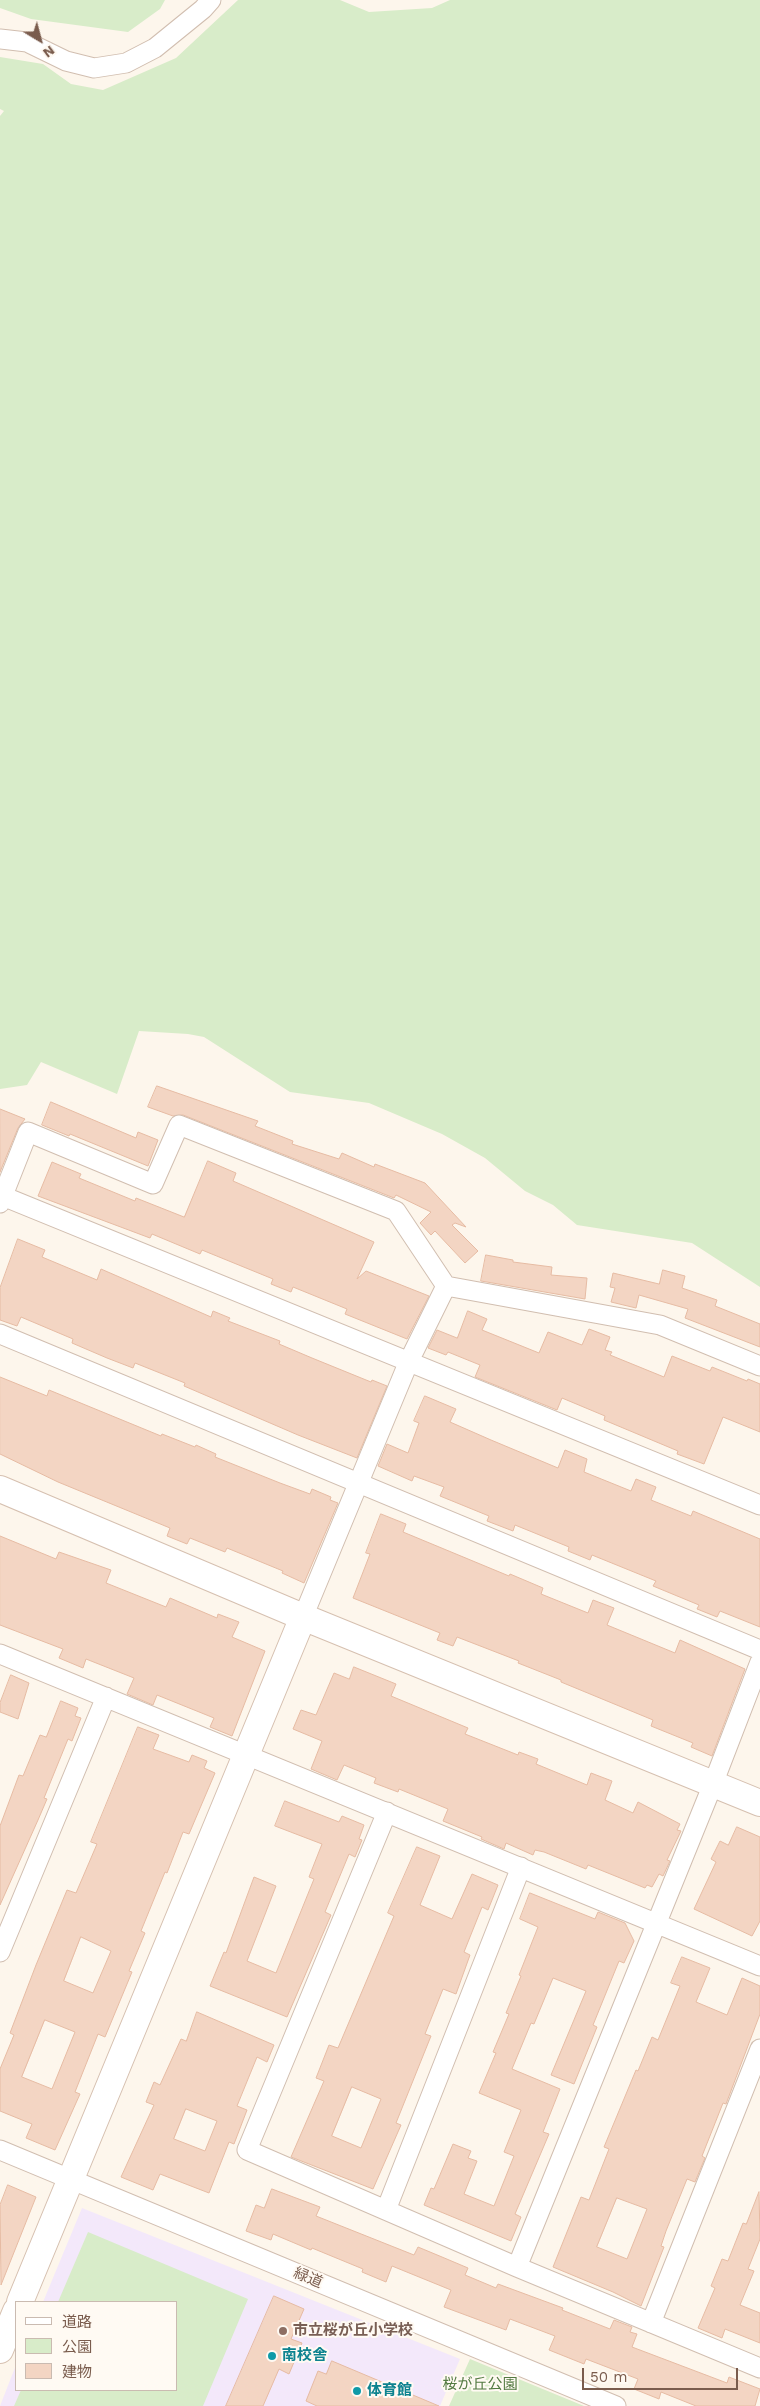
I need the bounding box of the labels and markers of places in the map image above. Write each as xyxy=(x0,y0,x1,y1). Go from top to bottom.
place label: 市立桜が丘小学校 xyxy=(293,2322,413,2340)
marker: 市立桜が丘小学校 xyxy=(277,2325,289,2337)
place label: 南校舎 xyxy=(282,2347,327,2365)
marker: 南校舎 xyxy=(266,2350,278,2362)
place label: 体育館 xyxy=(367,2382,412,2400)
marker: 体育館 xyxy=(351,2385,363,2397)

